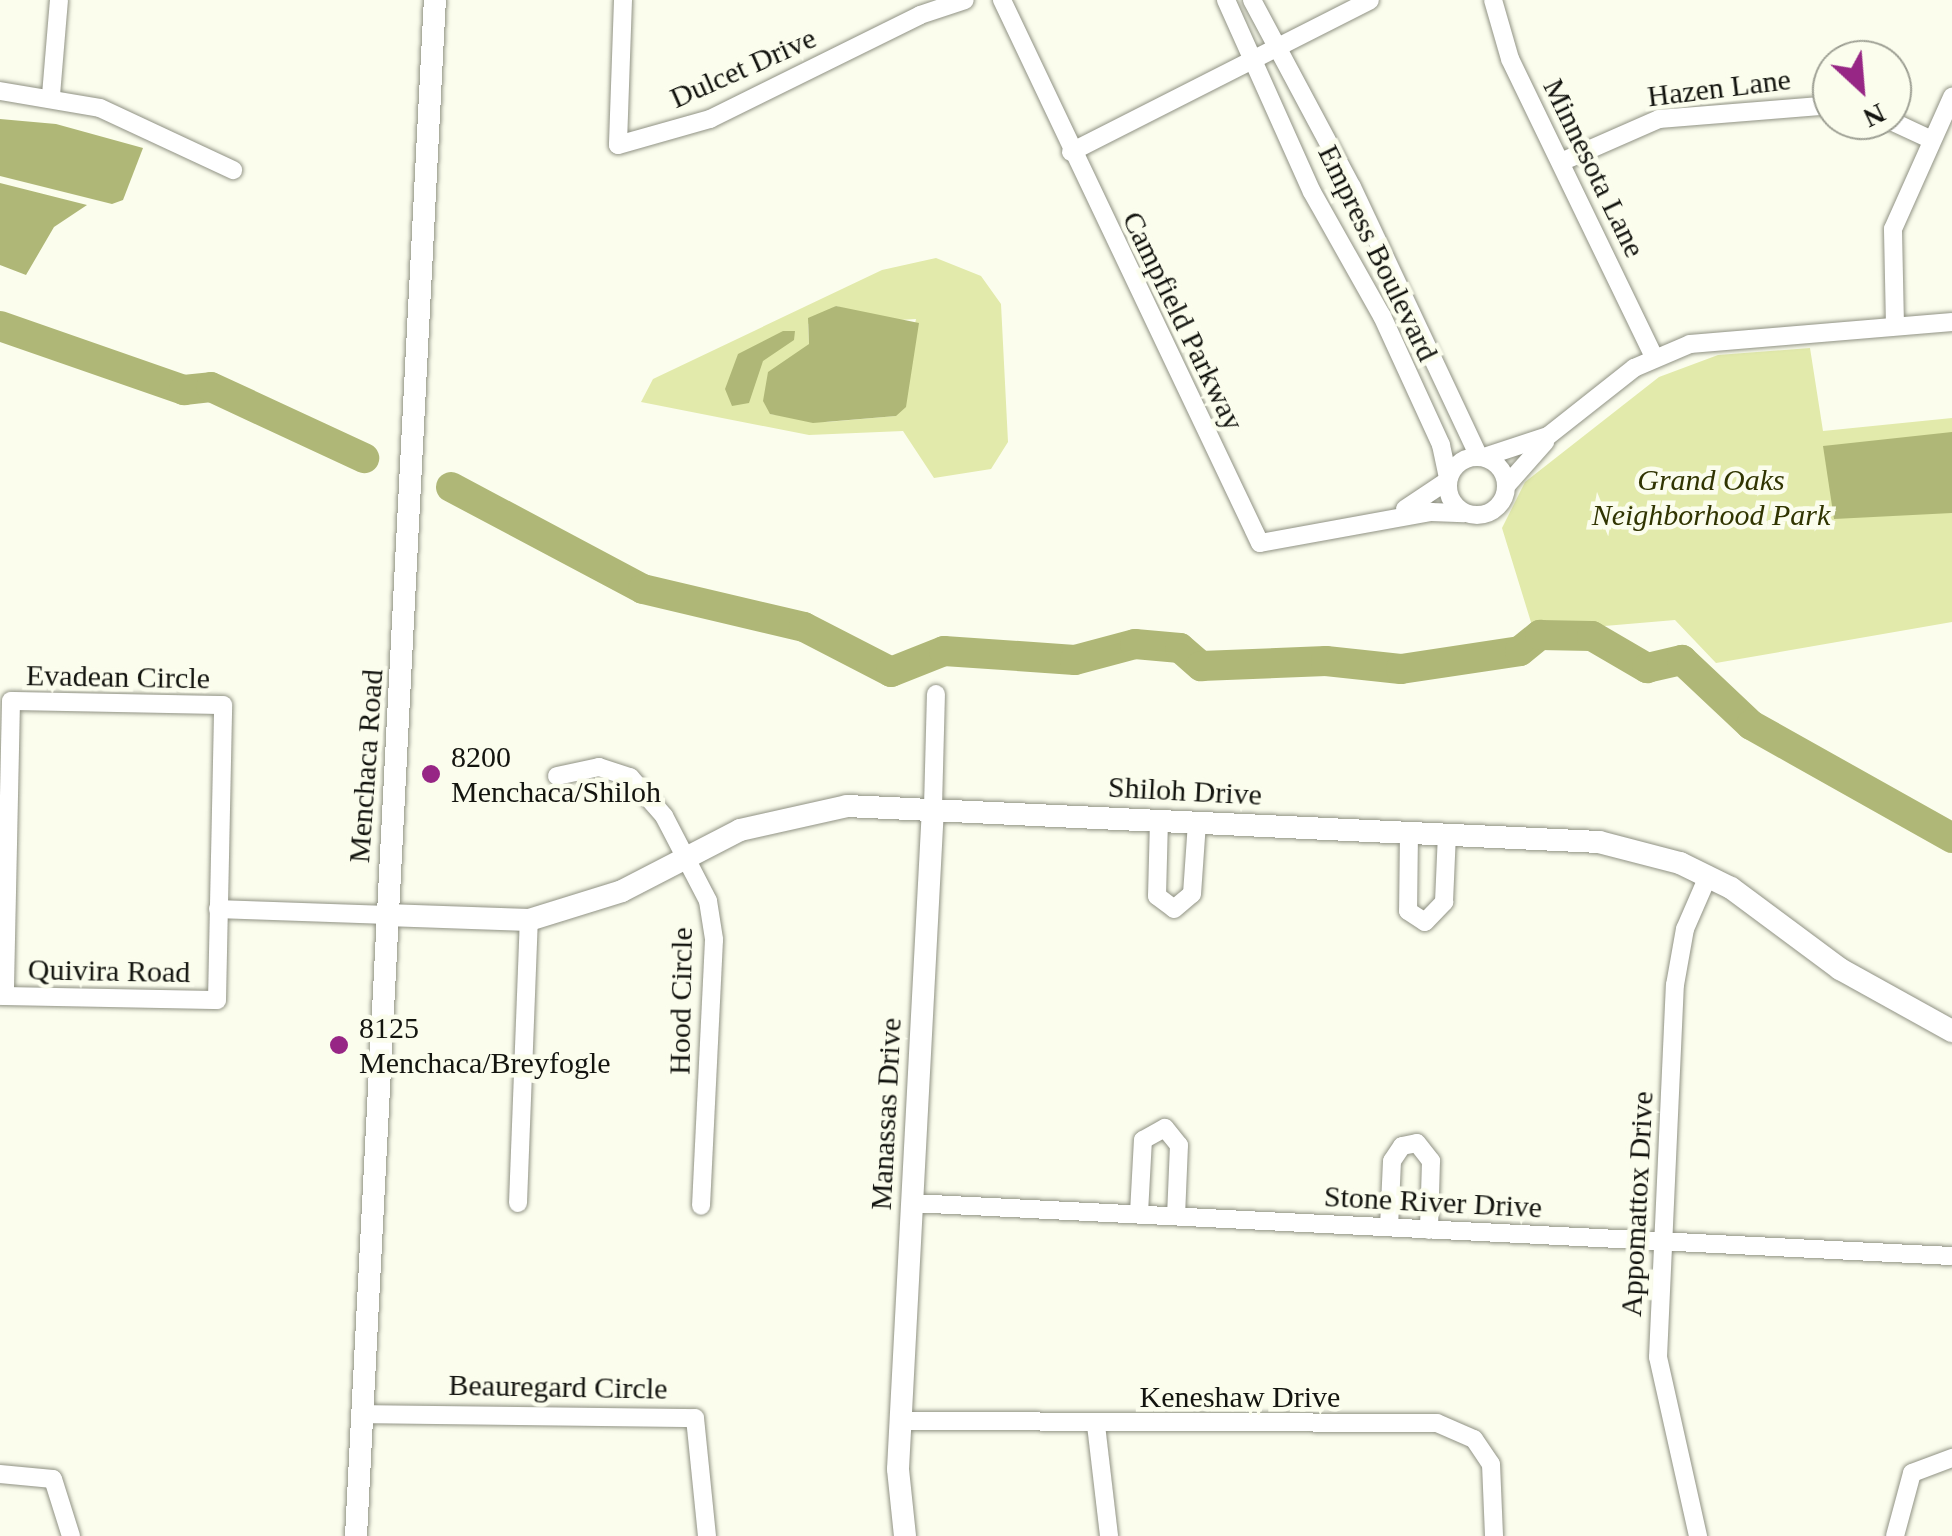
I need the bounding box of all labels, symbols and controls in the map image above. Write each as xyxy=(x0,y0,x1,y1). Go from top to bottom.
street label: Dulcet Drive xyxy=(665,20,821,116)
north arrow xyxy=(1812,40,1912,140)
street label: Hazen Lane xyxy=(1645,61,1793,115)
street label: Minnesota Lane xyxy=(1535,73,1653,263)
text: N xyxy=(1859,97,1890,134)
street label: Empress Boulevard xyxy=(1310,139,1446,367)
street label: Campfield Parkway xyxy=(1114,206,1252,436)
park label: Grand Oaks Neighborhood Park xyxy=(1592,462,1830,532)
street label: Evadean Circle xyxy=(26,657,210,697)
street label: Menchaca Road xyxy=(341,668,391,864)
place label: 8200 Menchaca/Shiloh xyxy=(451,739,661,810)
marker: 8200 Menchaca/Shiloh xyxy=(420,763,442,785)
street label: Shiloh Drive xyxy=(1107,769,1263,813)
street label: Hood Circle xyxy=(662,927,700,1075)
street label: Quivira Road xyxy=(27,952,191,990)
place label: 8125 Menchaca/Breyfogle xyxy=(359,1010,611,1080)
street label: Manassas Drive xyxy=(863,1017,909,1211)
marker: 8125 Menchaca/Breyfogle xyxy=(328,1034,350,1056)
street label: Appomattox Drive xyxy=(1613,1090,1661,1318)
street label: Stone River Drive xyxy=(1323,1178,1543,1226)
street label: Beauregard Circle xyxy=(448,1367,668,1407)
street label: Keneshaw Drive xyxy=(1140,1379,1340,1415)

